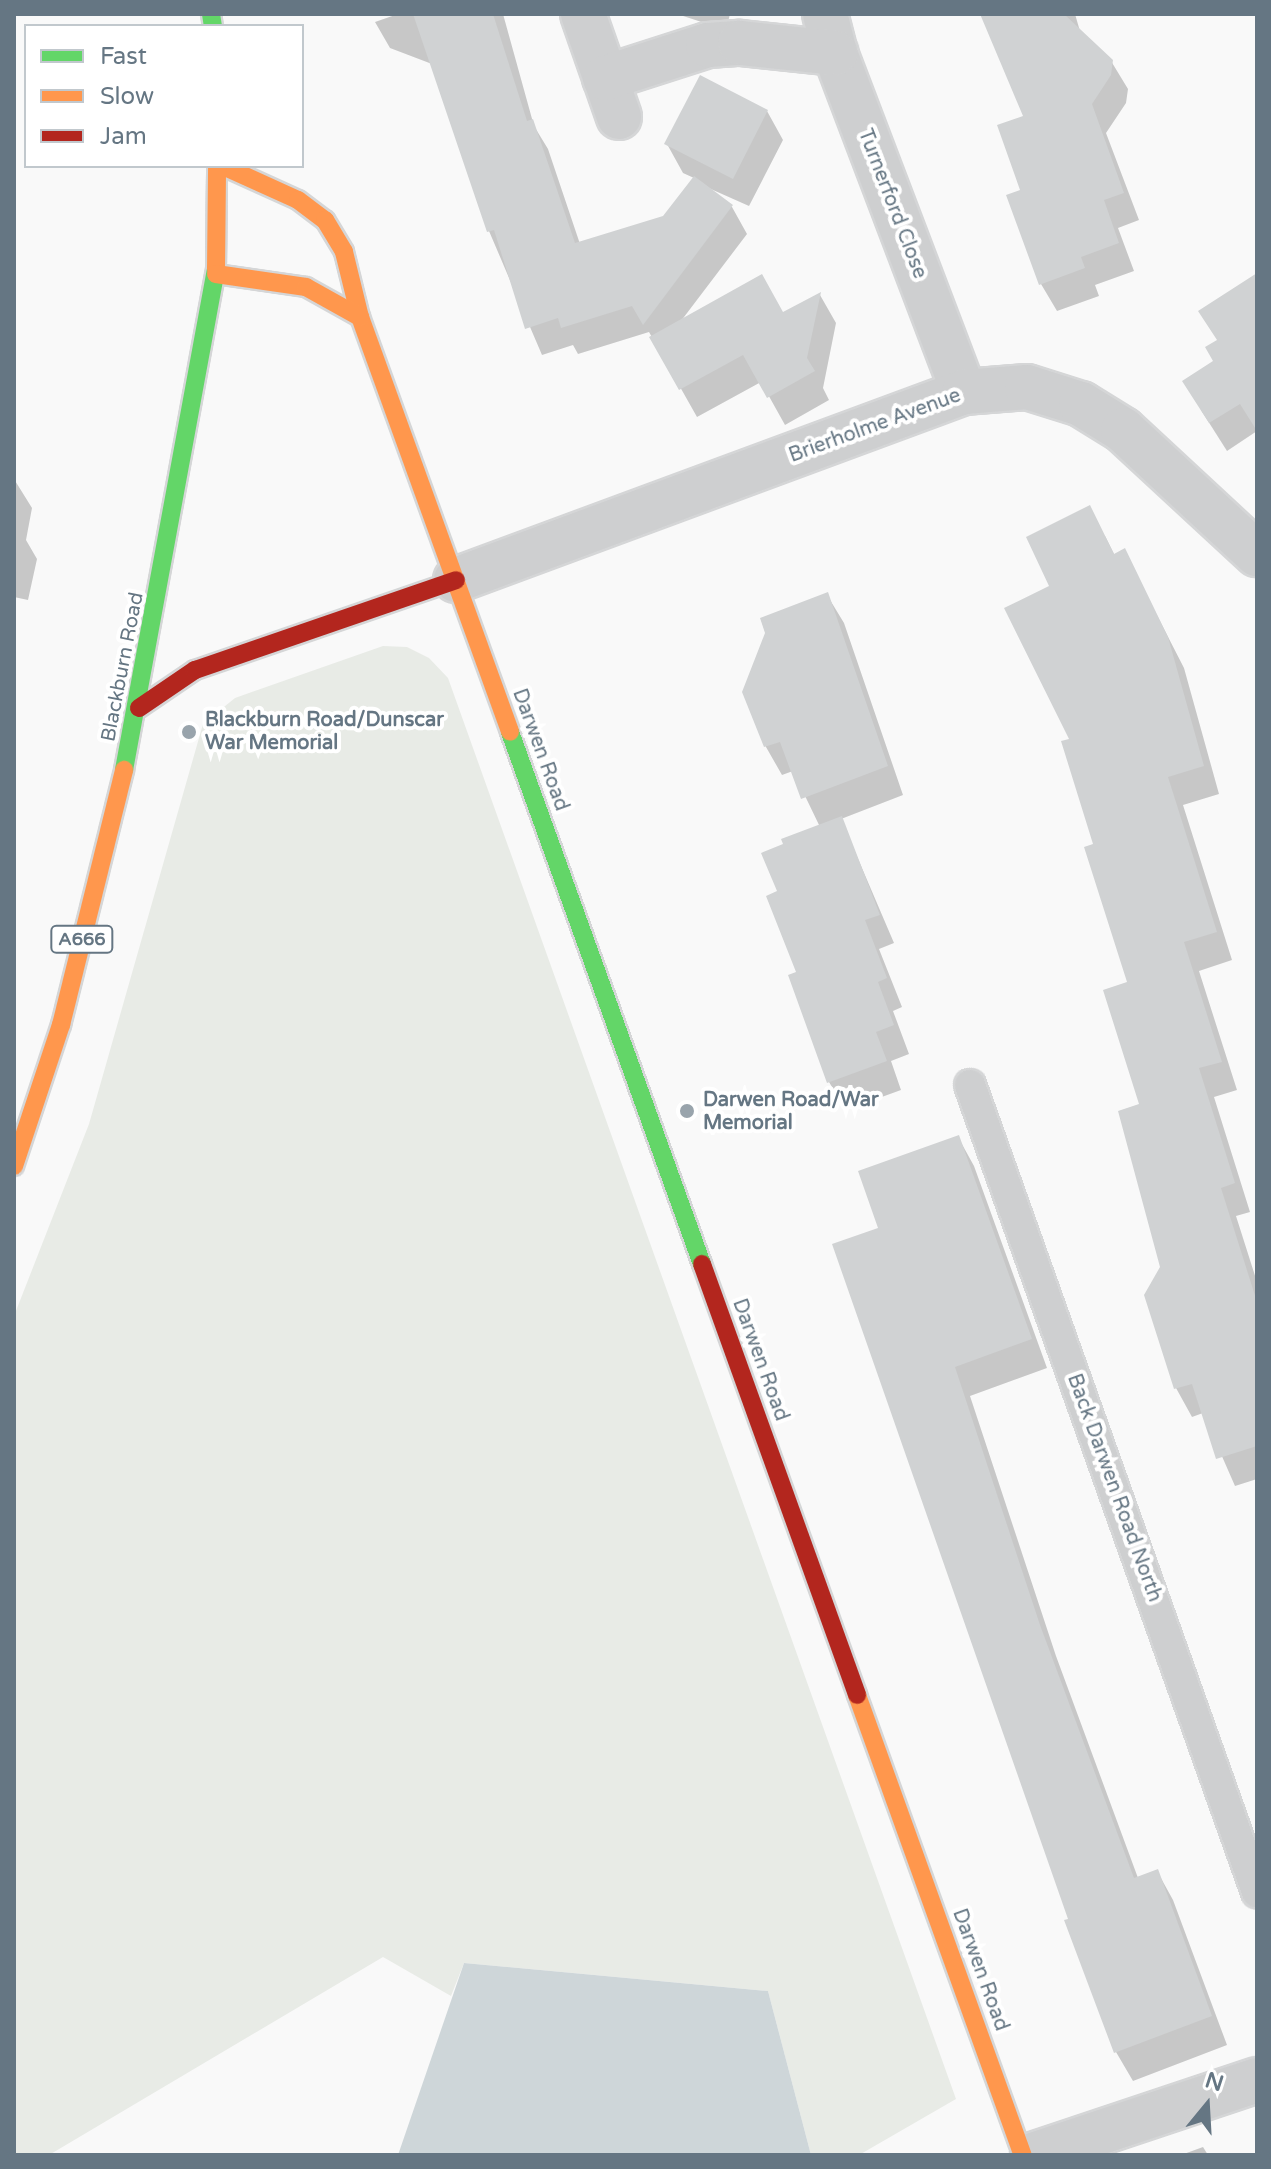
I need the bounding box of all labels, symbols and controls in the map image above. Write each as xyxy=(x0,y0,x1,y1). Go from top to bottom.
legend xyxy=(24,24,304,168)
text: Fast xyxy=(100,42,147,71)
text: Slow xyxy=(100,82,154,111)
text: Jam xyxy=(100,122,147,151)
street label: Turnerford Close xyxy=(852,126,932,282)
street label: Brierholme Avenue xyxy=(786,384,964,468)
street label: Blackburn Road xyxy=(97,590,149,744)
street label: Darwen Road xyxy=(507,686,573,814)
place label: Blackburn Road/Dunscar War Memorial xyxy=(205,708,444,755)
marker: Blackburn Road/Dunscar War Memorial xyxy=(180,723,198,741)
road number: A666 xyxy=(50,925,114,953)
place label: Darwen Road/War Memorial xyxy=(703,1088,879,1135)
marker: Darwen Road/War Memorial xyxy=(678,1102,696,1120)
street label: Darwen Road xyxy=(727,1296,793,1424)
street label: Back Darwen Road North xyxy=(1062,1371,1166,1605)
street label: Darwen Road xyxy=(947,1906,1013,2034)
north arrow xyxy=(1167,2065,1247,2145)
text: N xyxy=(1202,2067,1227,2097)

